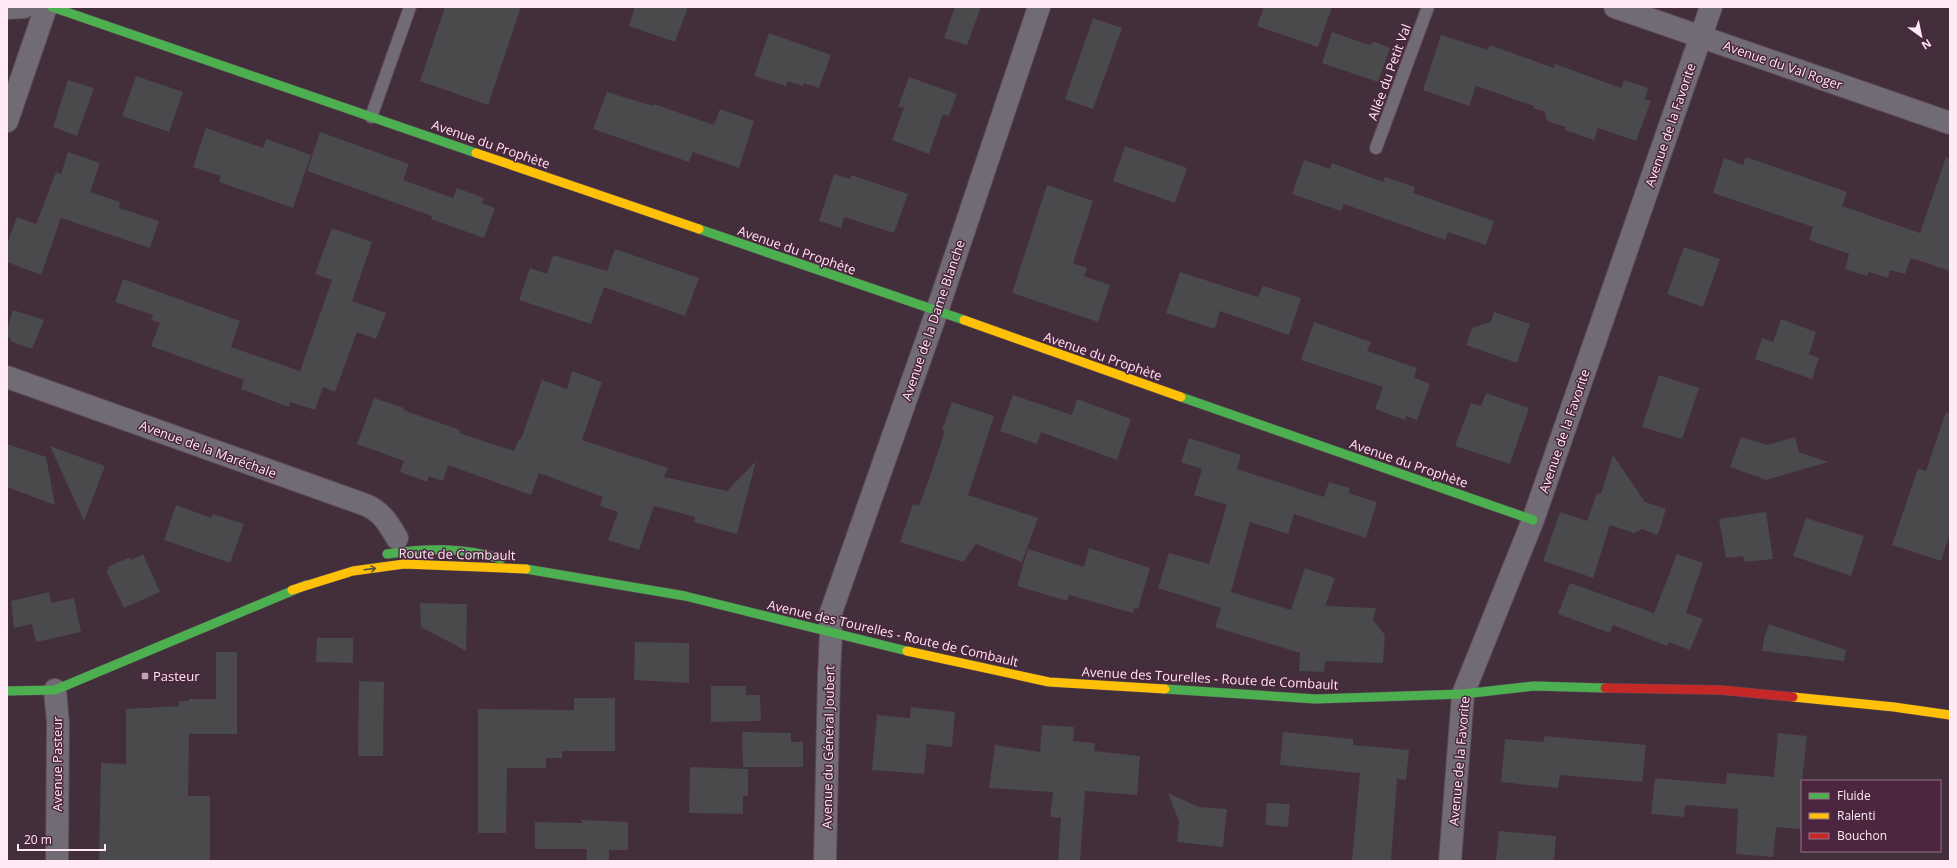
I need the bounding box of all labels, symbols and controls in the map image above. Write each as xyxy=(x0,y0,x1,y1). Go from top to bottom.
north arrow xyxy=(1901,16,1941,56)
street label: Allée du Petit Val xyxy=(1363,21,1415,123)
street label: Avenue du Val Roger xyxy=(1721,36,1846,94)
text: N xyxy=(1919,36,1935,54)
street label: Avenue de la Favorite xyxy=(1640,61,1700,189)
street label: Avenue du Prophète xyxy=(429,115,553,173)
street label: Avenue du Prophète xyxy=(735,221,859,279)
street label: Avenue de la Dame Blanche xyxy=(897,237,969,403)
street label: Avenue du Prophète xyxy=(1041,327,1165,385)
street label: Avenue de la Favorite xyxy=(1534,367,1594,495)
street label: Avenue de la Maréchale xyxy=(137,416,279,482)
street label: Avenue du Prophète xyxy=(1347,434,1471,492)
street label: Route de Combault xyxy=(398,544,516,564)
one-way arrow xyxy=(363,565,376,573)
street label: Avenue des Tourelles - Route de Combault xyxy=(766,595,1021,671)
street label: Avenue des Tourelles - Route de Combault xyxy=(1081,662,1339,694)
street label: Avenue du Général Joubert xyxy=(818,665,838,829)
place label: Pasteur xyxy=(153,667,200,685)
marker: Pasteur xyxy=(140,671,150,681)
street label: Avenue de la Favorite xyxy=(1444,695,1474,827)
street label: Avenue Pasteur xyxy=(48,716,66,812)
legend xyxy=(1801,780,1941,852)
text: Fluide xyxy=(1837,787,1871,804)
text: Ralenti xyxy=(1837,807,1876,824)
scale bar xyxy=(18,826,105,852)
text: Bouchon xyxy=(1837,827,1887,844)
text: 20 m xyxy=(24,831,52,848)

